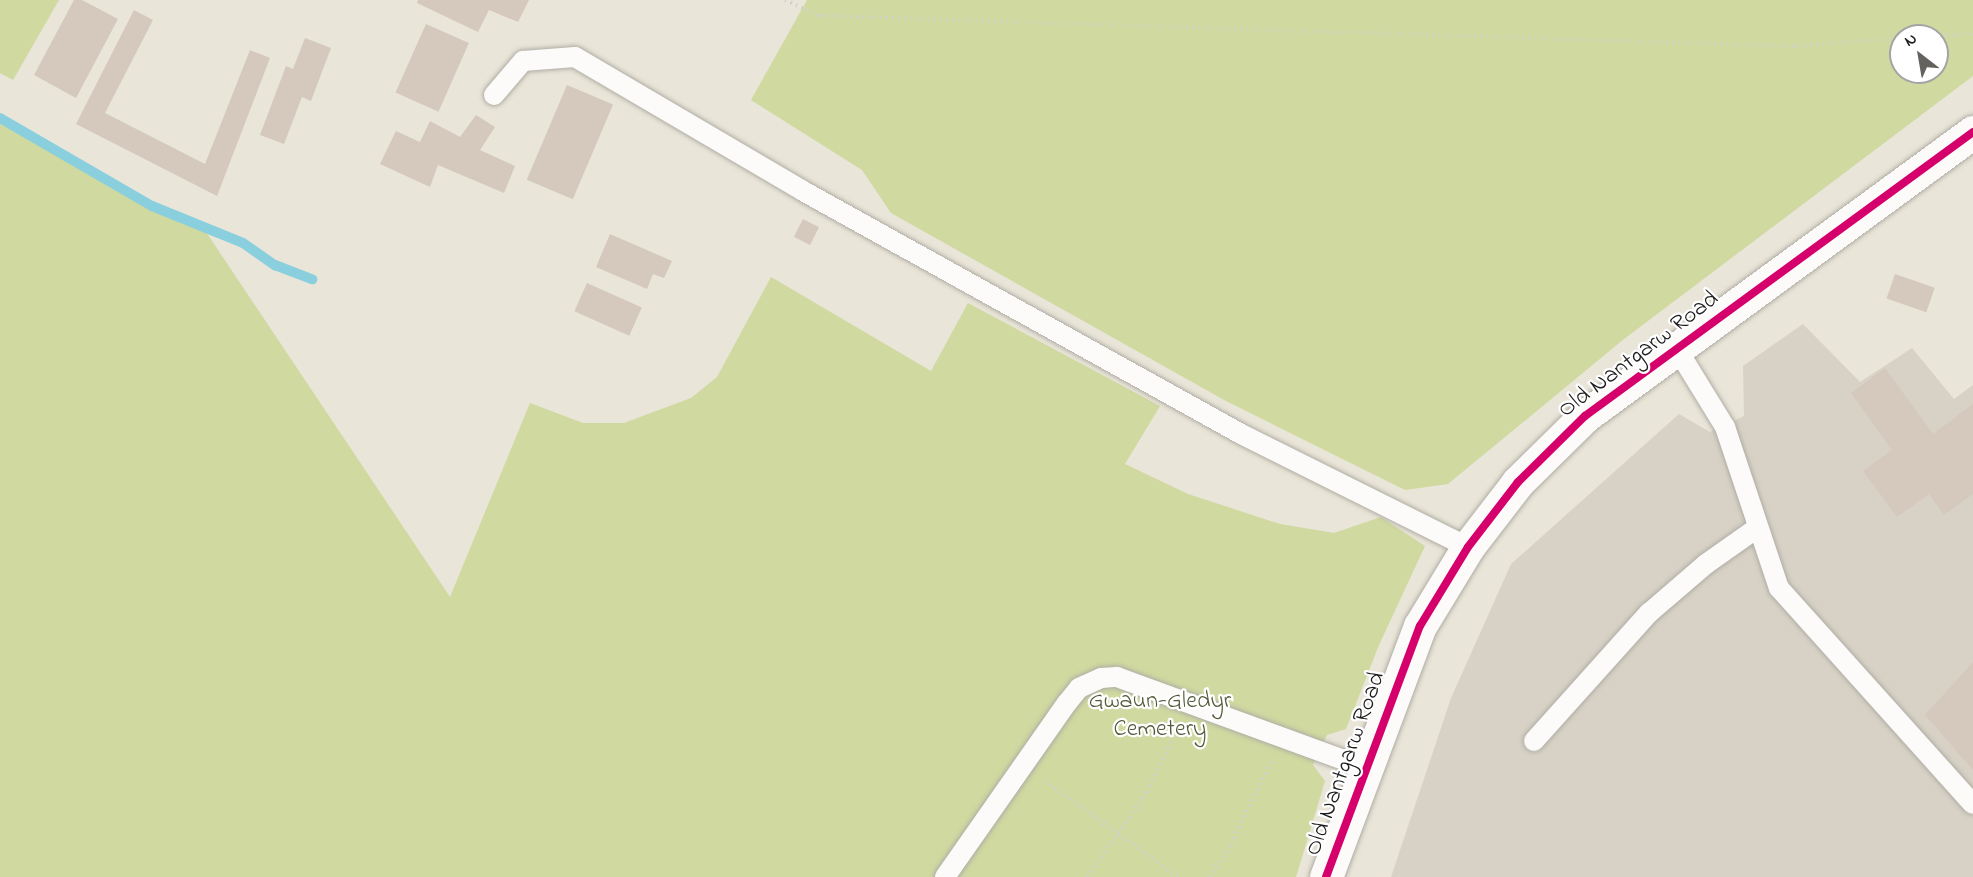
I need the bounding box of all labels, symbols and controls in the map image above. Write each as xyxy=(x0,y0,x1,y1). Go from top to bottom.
north arrow xyxy=(1889,24,1949,84)
text: N xyxy=(1900,27,1922,53)
street label: Old Nantgarw Road xyxy=(1553,285,1725,425)
street label: Old Nantgarw Road xyxy=(1299,668,1393,860)
park label: Gwaun-Gledyr Cemetery xyxy=(1089,688,1231,744)

